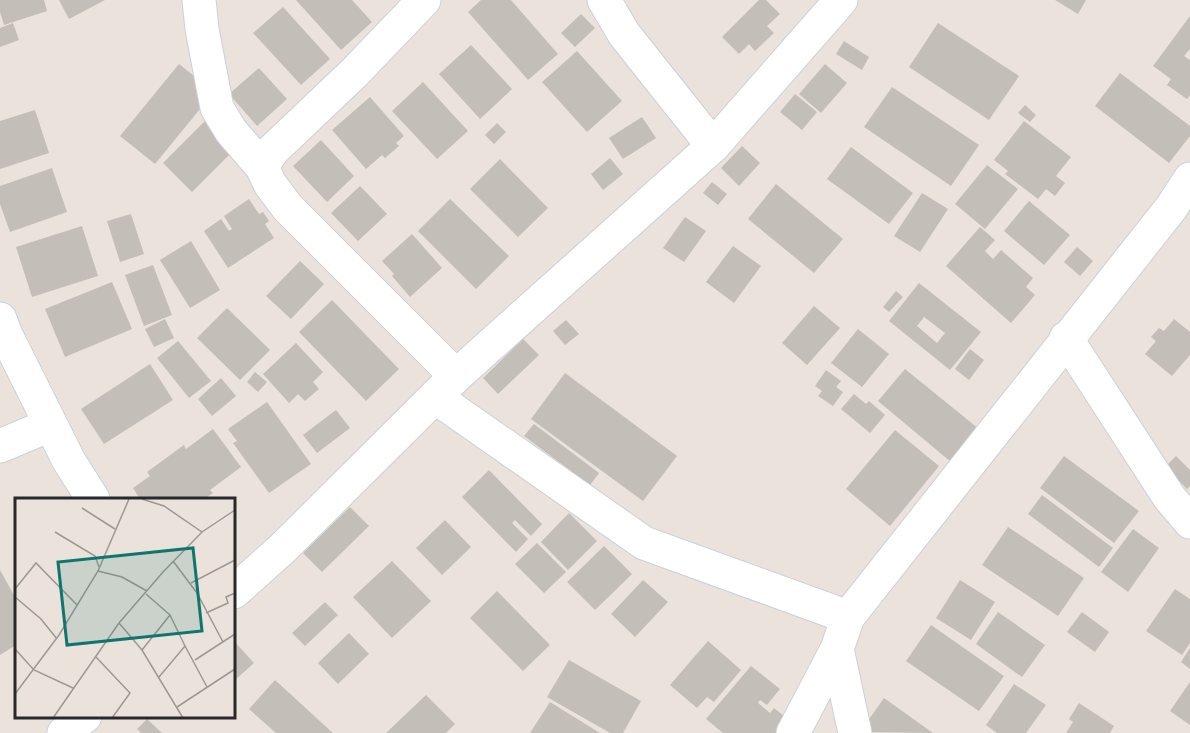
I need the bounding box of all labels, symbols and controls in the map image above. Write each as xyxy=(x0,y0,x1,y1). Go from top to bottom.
inset map xyxy=(15,498,236,718)

